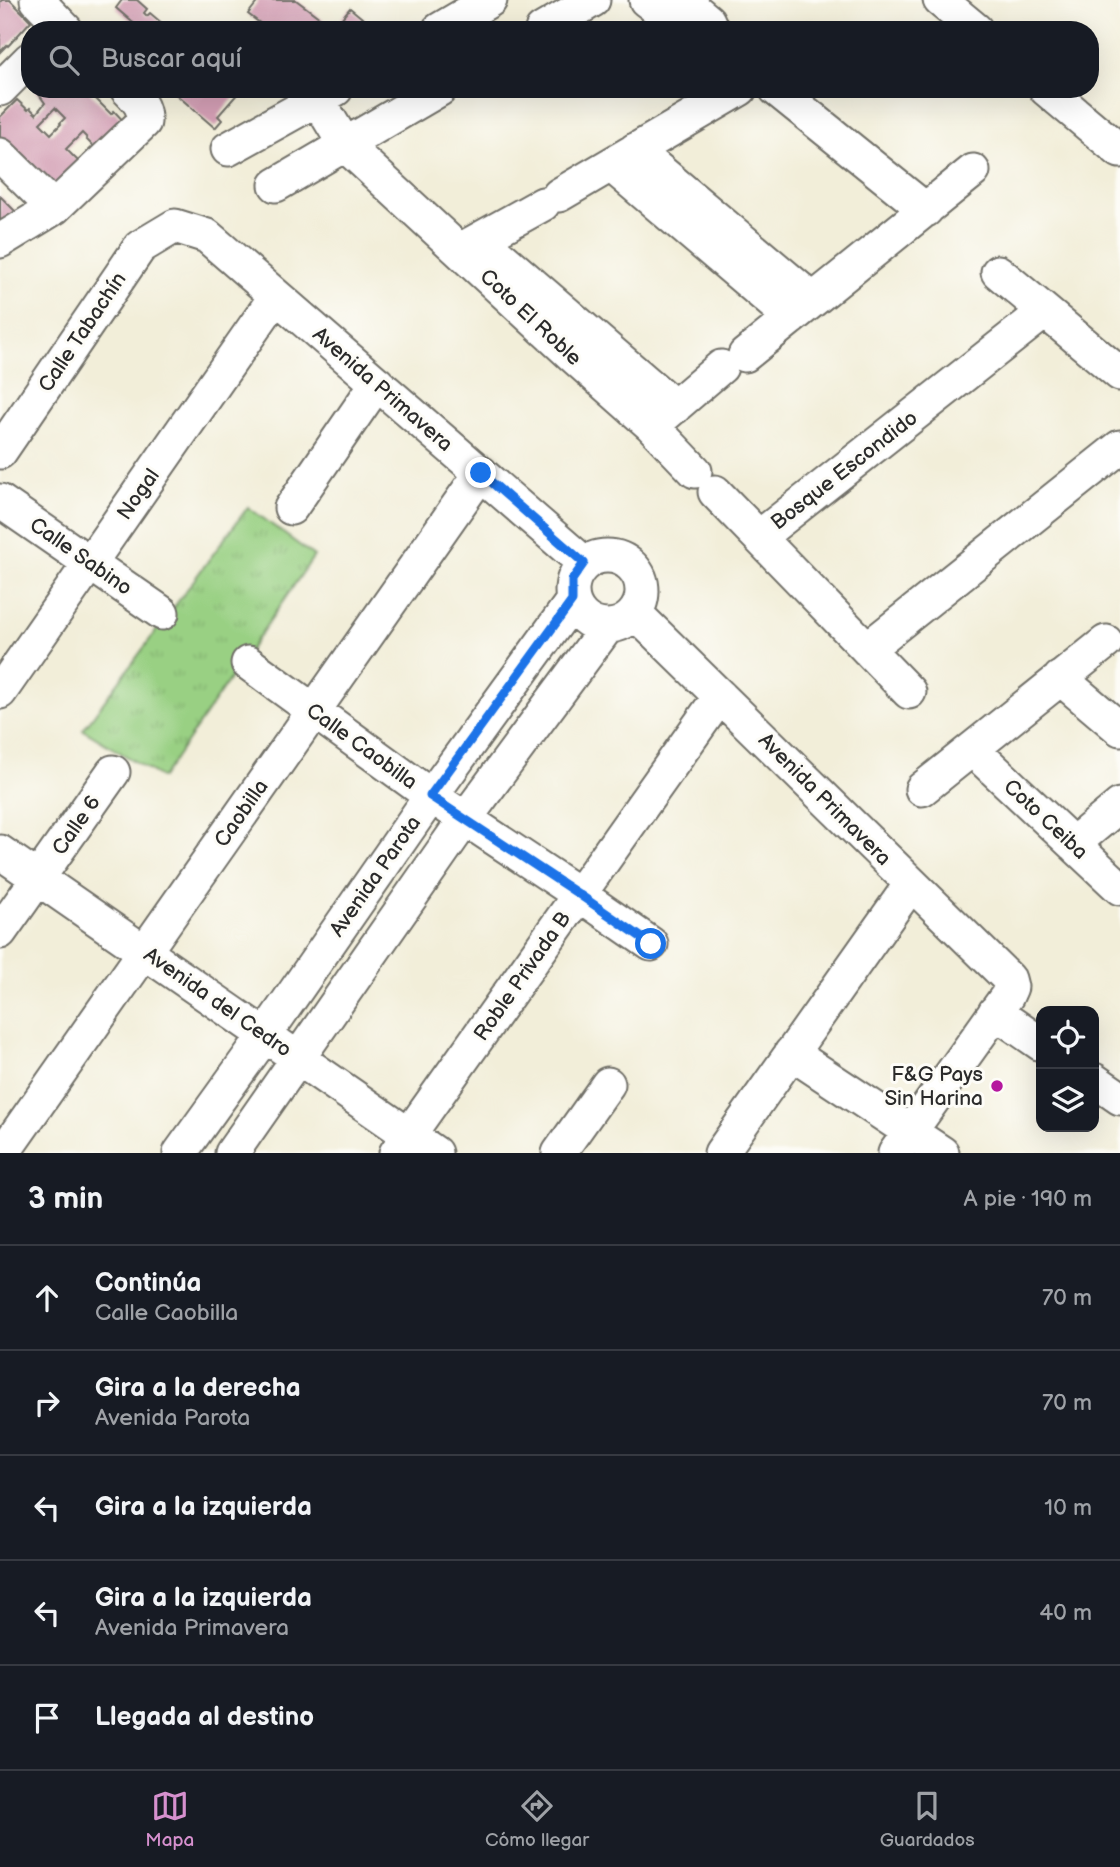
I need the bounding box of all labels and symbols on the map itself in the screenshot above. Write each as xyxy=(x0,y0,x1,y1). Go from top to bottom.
street label: Coto El Roble xyxy=(475,264,587,371)
street label: Calle Tabachín xyxy=(33,268,132,397)
street label: Avenida Primavera xyxy=(308,322,458,457)
street label: Bosque Escondido xyxy=(766,405,923,535)
route end xyxy=(465,457,496,488)
street label: Nogal xyxy=(112,464,165,525)
street label: Calle Sabino xyxy=(25,512,137,601)
street label: Calle Caobilla xyxy=(301,698,422,795)
street label: Avenida Primavera xyxy=(753,728,896,871)
street label: Coto Ceiba xyxy=(998,774,1093,865)
street label: Caobilla xyxy=(209,775,274,852)
street label: Calle 6 xyxy=(47,791,106,860)
street label: Avenida Parota xyxy=(325,811,426,942)
street label: Roble Privada B xyxy=(469,907,576,1046)
route start xyxy=(635,928,666,959)
street label: Avenida del Cedro xyxy=(139,942,296,1063)
place label: F&G Pays Sin Harina xyxy=(884,1062,983,1111)
marker: F&G Pays Sin Harina xyxy=(989,1078,1005,1094)

